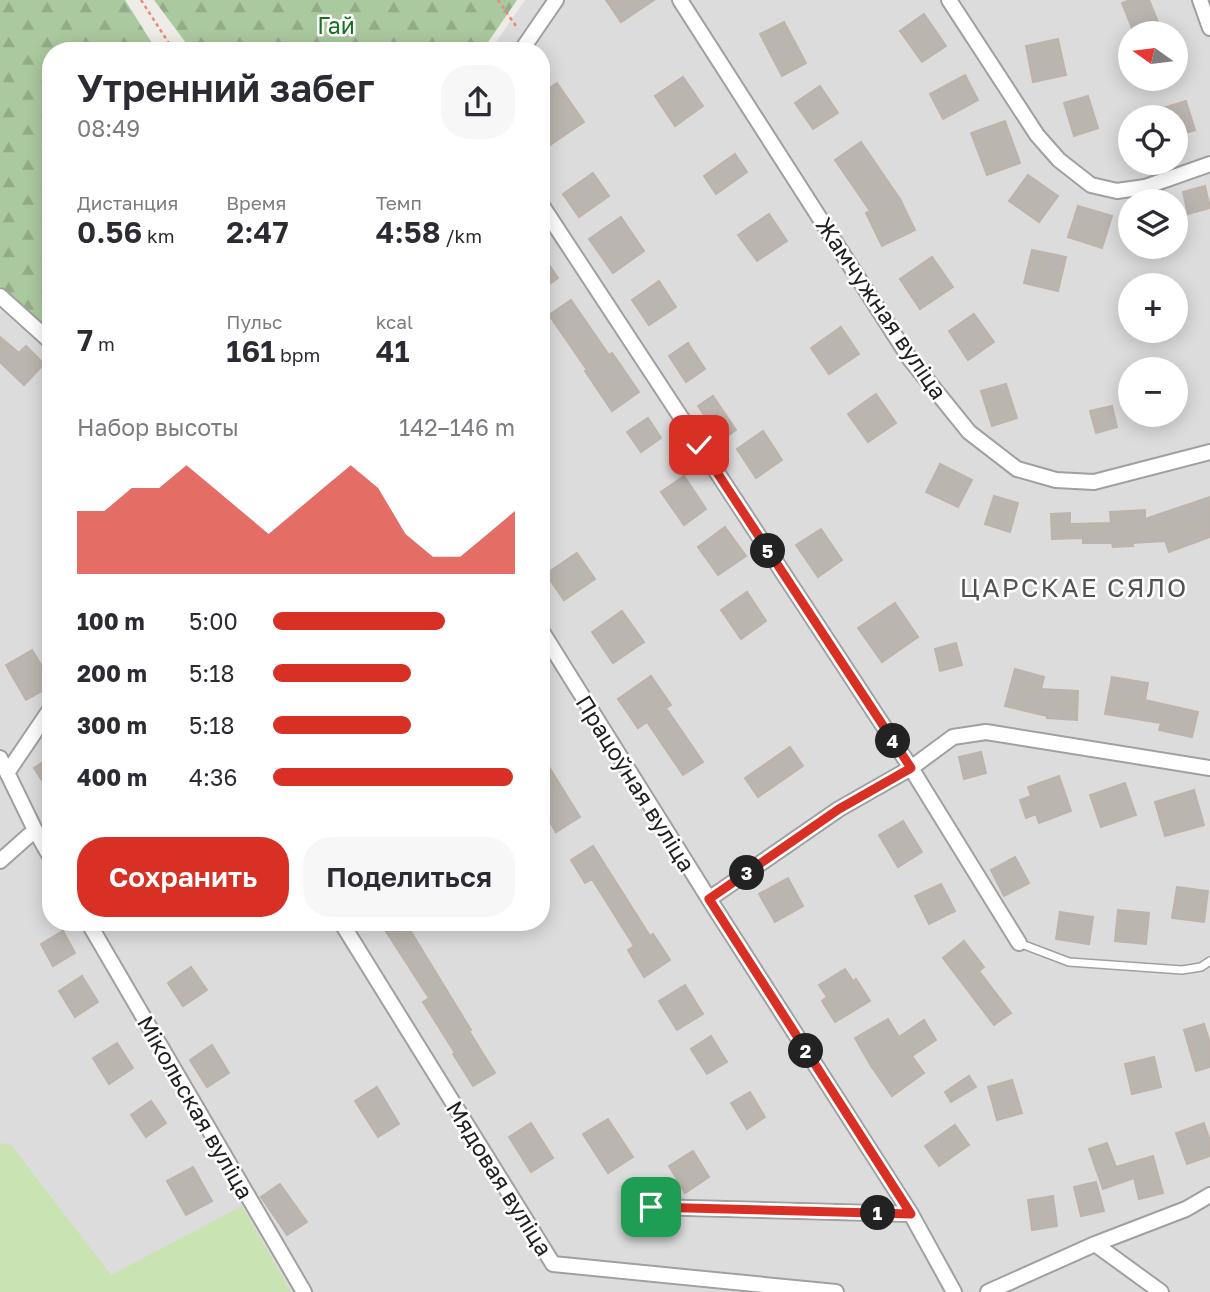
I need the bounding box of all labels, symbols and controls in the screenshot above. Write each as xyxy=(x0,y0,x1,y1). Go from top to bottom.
park label: Гай xyxy=(317,11,355,39)
north arrow xyxy=(1118,21,1188,91)
map controls xyxy=(1118,21,1188,427)
text: Утренний забег xyxy=(77,65,375,110)
button: share xyxy=(441,65,515,139)
button: locate xyxy=(1118,105,1188,175)
text: 08:49 xyxy=(77,114,140,142)
button: layers xyxy=(1118,189,1188,259)
text: Дистанция xyxy=(77,191,178,214)
text: Время xyxy=(226,191,286,214)
text: Темп xyxy=(376,191,422,214)
street label: Жамчужная вуліца xyxy=(811,212,953,404)
text: 0.56 xyxy=(77,214,142,250)
text: 2:47 xyxy=(226,214,289,250)
text: 4:58 xyxy=(376,214,441,250)
text: km xyxy=(142,224,174,247)
text: /km xyxy=(441,224,482,247)
button: + xyxy=(1118,273,1188,343)
text: Пульс xyxy=(226,310,282,333)
text: kcal xyxy=(376,310,413,333)
text: 7 xyxy=(77,322,93,358)
text: m xyxy=(93,332,115,355)
text: 161 xyxy=(226,333,275,369)
text: 41 xyxy=(376,333,410,369)
text: bpm xyxy=(275,343,320,366)
button: − xyxy=(1118,357,1188,427)
text: Набор высоты xyxy=(77,413,239,441)
text: 142–146 m xyxy=(399,413,515,441)
pin xyxy=(669,415,729,475)
icon: check xyxy=(680,426,718,464)
pin: 5 xyxy=(750,534,786,568)
text: 5 xyxy=(762,539,773,562)
district label: ЦАРСКАЕ СЯЛО xyxy=(960,572,1188,603)
text: 100 m xyxy=(77,607,145,635)
text: 5:00 xyxy=(189,607,238,635)
text: 200 m xyxy=(77,659,147,687)
text: 5:18 xyxy=(189,659,234,687)
street label: Працоўная вуліца xyxy=(570,690,702,876)
text: 300 m xyxy=(77,711,147,739)
text: 5:18 xyxy=(189,711,234,739)
pin: 4 xyxy=(876,724,910,758)
text: 4 xyxy=(887,729,898,752)
text: 400 m xyxy=(77,763,147,791)
text: 4:36 xyxy=(189,763,237,791)
button: Сохранить xyxy=(77,837,289,917)
button: Поделиться xyxy=(303,837,515,917)
pin: 3 xyxy=(730,856,764,890)
text: 3 xyxy=(741,861,752,884)
street label: Мікольская вуліца xyxy=(132,1010,260,1204)
pin: 2 xyxy=(788,1034,824,1068)
text: 2 xyxy=(800,1039,811,1062)
street label: Мядовая вуліца xyxy=(441,1095,559,1261)
pin xyxy=(621,1177,681,1237)
icon: arrive xyxy=(632,1188,670,1226)
pin: 1 xyxy=(860,1196,896,1230)
text: 1 xyxy=(873,1201,882,1224)

